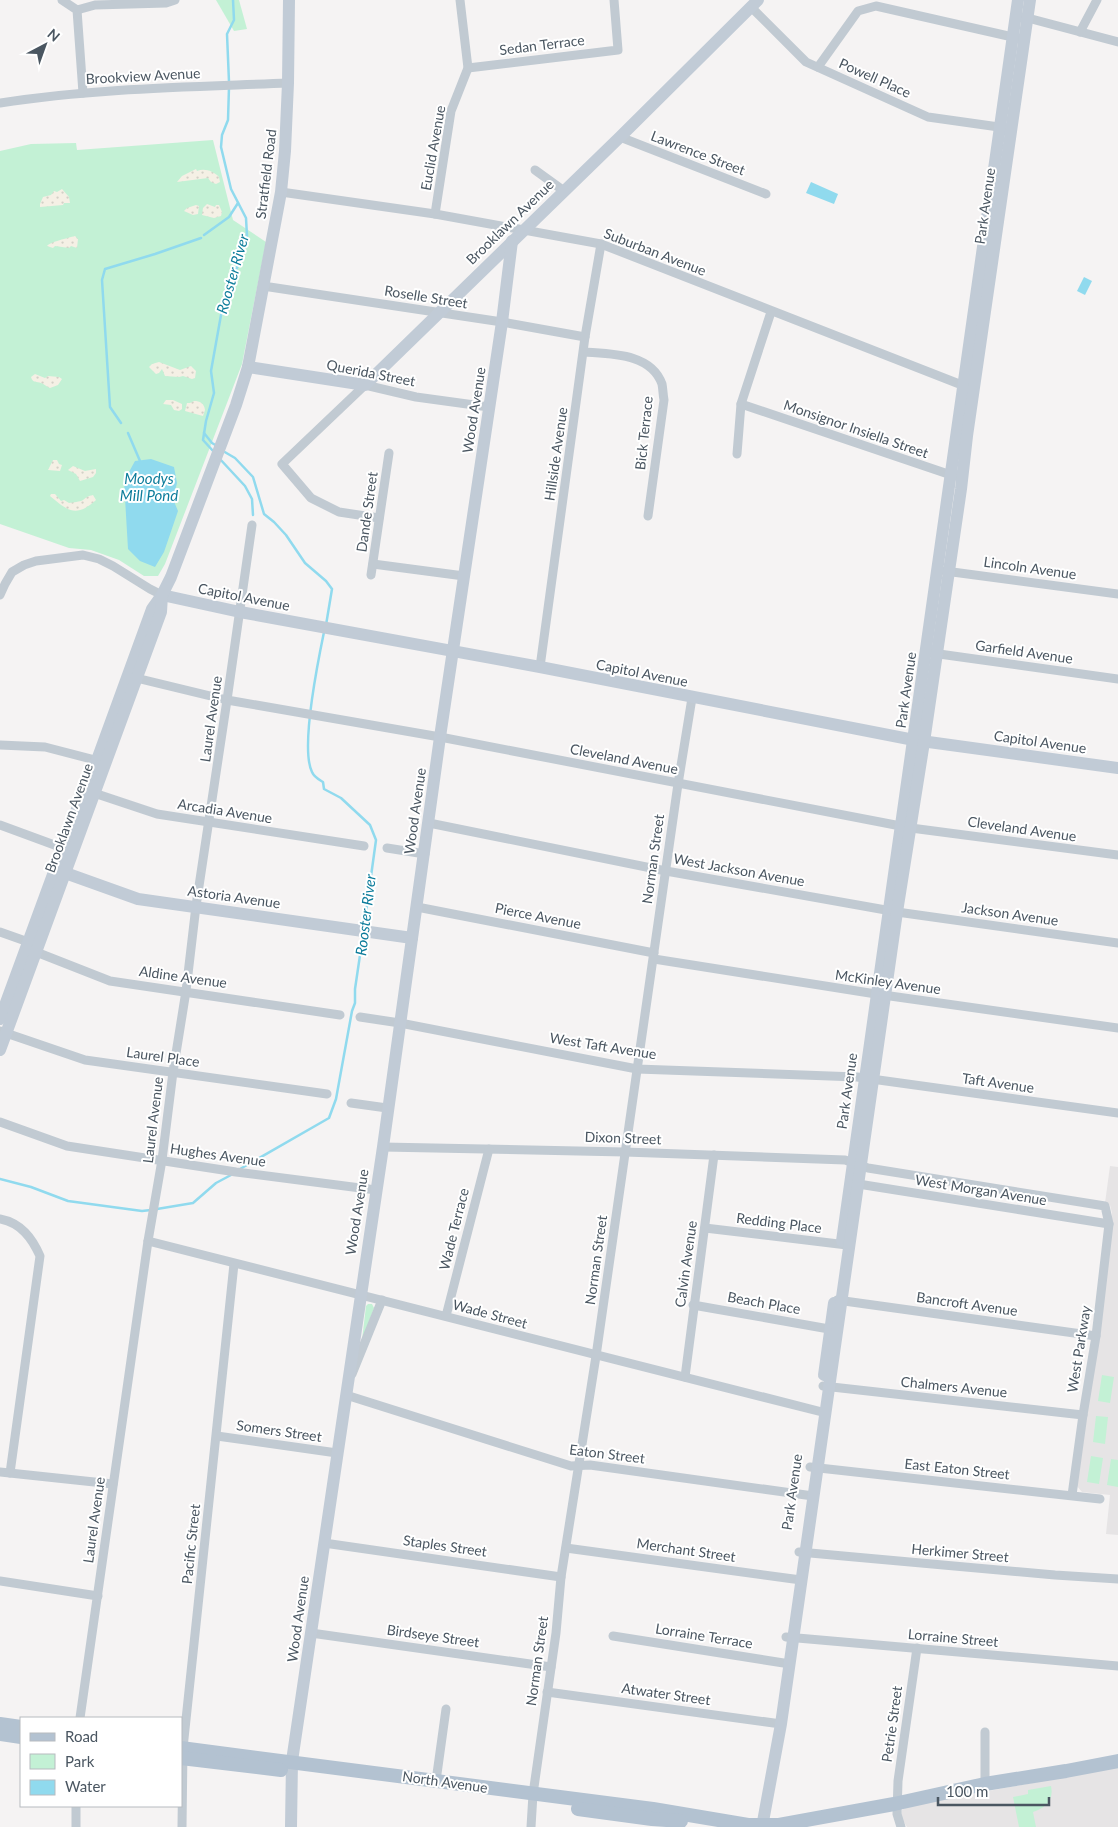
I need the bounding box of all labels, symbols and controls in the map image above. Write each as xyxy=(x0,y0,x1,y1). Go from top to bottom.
north arrow xyxy=(20,20,70,70)
text: N xyxy=(44,25,64,45)
street label: Sedan Terrace xyxy=(498,31,585,58)
street label: Powell Place xyxy=(837,54,914,101)
street label: Brookview Avenue xyxy=(85,64,201,87)
street label: Euclid Avenue xyxy=(417,104,448,192)
street label: Lawrence Street xyxy=(649,127,748,178)
street label: Stratfield Road xyxy=(252,128,279,220)
street label: Park Avenue xyxy=(971,167,998,245)
street label: Brooklawn Avenue xyxy=(462,176,557,268)
street label: Suburban Avenue xyxy=(602,224,709,279)
water label: Rooster River xyxy=(212,231,252,316)
street label: Roselle Street xyxy=(383,282,469,311)
street label: Querida Street xyxy=(325,356,417,389)
street label: Wood Avenue xyxy=(458,366,489,454)
street label: Bick Terrace xyxy=(631,395,656,471)
street label: Monsignor Insiella Street xyxy=(782,396,931,461)
street label: Hillside Avenue xyxy=(540,406,571,502)
water label: Moodys Mill Pond xyxy=(120,469,178,504)
street label: Dande Street xyxy=(352,471,381,553)
street label: Lincoln Avenue xyxy=(983,553,1078,582)
street label: Capitol Avenue xyxy=(197,579,291,614)
street label: Garfield Avenue xyxy=(974,636,1074,667)
street label: Park Avenue xyxy=(892,651,919,729)
street label: Capitol Avenue xyxy=(595,655,689,690)
street label: Laurel Avenue xyxy=(196,675,225,763)
street label: Capitol Avenue xyxy=(993,727,1087,756)
street label: Cleveland Avenue xyxy=(569,740,680,777)
street label: Brooklawn Avenue xyxy=(41,761,96,875)
street label: Wood Avenue xyxy=(400,767,429,855)
street label: Arcadia Avenue xyxy=(177,795,274,826)
street label: Cleveland Avenue xyxy=(967,812,1078,845)
street label: Norman Street xyxy=(638,813,667,905)
street label: West Jackson Avenue xyxy=(672,850,806,889)
water label: Rooster River xyxy=(351,872,379,957)
street label: Astoria Avenue xyxy=(187,882,281,911)
street label: Jackson Avenue xyxy=(961,898,1060,929)
street label: Pierce Avenue xyxy=(494,899,583,932)
street label: Aldine Avenue xyxy=(138,962,228,991)
street label: McKinley Avenue xyxy=(834,966,942,997)
street label: West Taft Avenue xyxy=(548,1029,658,1062)
street label: Laurel Place xyxy=(125,1043,201,1070)
street label: Park Avenue xyxy=(833,1052,860,1130)
street label: Taft Avenue xyxy=(961,1069,1035,1096)
street label: Laurel Avenue xyxy=(139,1076,166,1164)
street label: Dixon Street xyxy=(584,1128,662,1147)
street label: Hughes Avenue xyxy=(169,1139,267,1170)
street label: Wood Avenue xyxy=(341,1168,372,1256)
street label: West Morgan Avenue xyxy=(914,1171,1048,1208)
street label: Wade Terrace xyxy=(435,1186,472,1272)
street label: Redding Place xyxy=(735,1209,823,1236)
street label: Norman Street xyxy=(581,1214,610,1306)
street label: Calvin Avenue xyxy=(671,1219,700,1308)
street label: Beach Place xyxy=(726,1288,802,1317)
street label: Bancroft Avenue xyxy=(915,1288,1019,1319)
street label: Wade Street xyxy=(451,1295,529,1332)
street label: West Parkway xyxy=(1063,1303,1094,1394)
street label: Chalmers Avenue xyxy=(900,1372,1008,1401)
street label: Somers Street xyxy=(235,1416,323,1445)
street label: Eaton Street xyxy=(568,1440,646,1467)
street label: Park Avenue xyxy=(778,1453,805,1531)
street label: East Eaton Street xyxy=(904,1455,1010,1482)
street label: Laurel Avenue xyxy=(79,1476,108,1564)
street label: Pacific Street xyxy=(178,1503,203,1585)
street label: Staples Street xyxy=(402,1531,488,1560)
street label: Merchant Street xyxy=(636,1534,737,1565)
street label: Herkimer Street xyxy=(911,1540,1009,1565)
street label: Wood Avenue xyxy=(283,1575,312,1663)
street label: Norman Street xyxy=(522,1615,551,1707)
street label: Lorraine Terrace xyxy=(654,1619,754,1652)
street label: Birdseye Street xyxy=(386,1621,480,1650)
street label: Lorraine Street xyxy=(907,1625,999,1650)
street label: Atwater Street xyxy=(621,1679,712,1708)
street label: Petrie Street xyxy=(878,1685,905,1763)
legend xyxy=(20,1717,182,1807)
text: Road xyxy=(65,1727,98,1745)
text: Park xyxy=(65,1752,95,1770)
street label: North Avenue xyxy=(401,1767,489,1796)
scale bar xyxy=(938,1774,1049,1806)
text: Water xyxy=(65,1777,106,1795)
text: 100 m xyxy=(946,1782,988,1800)

